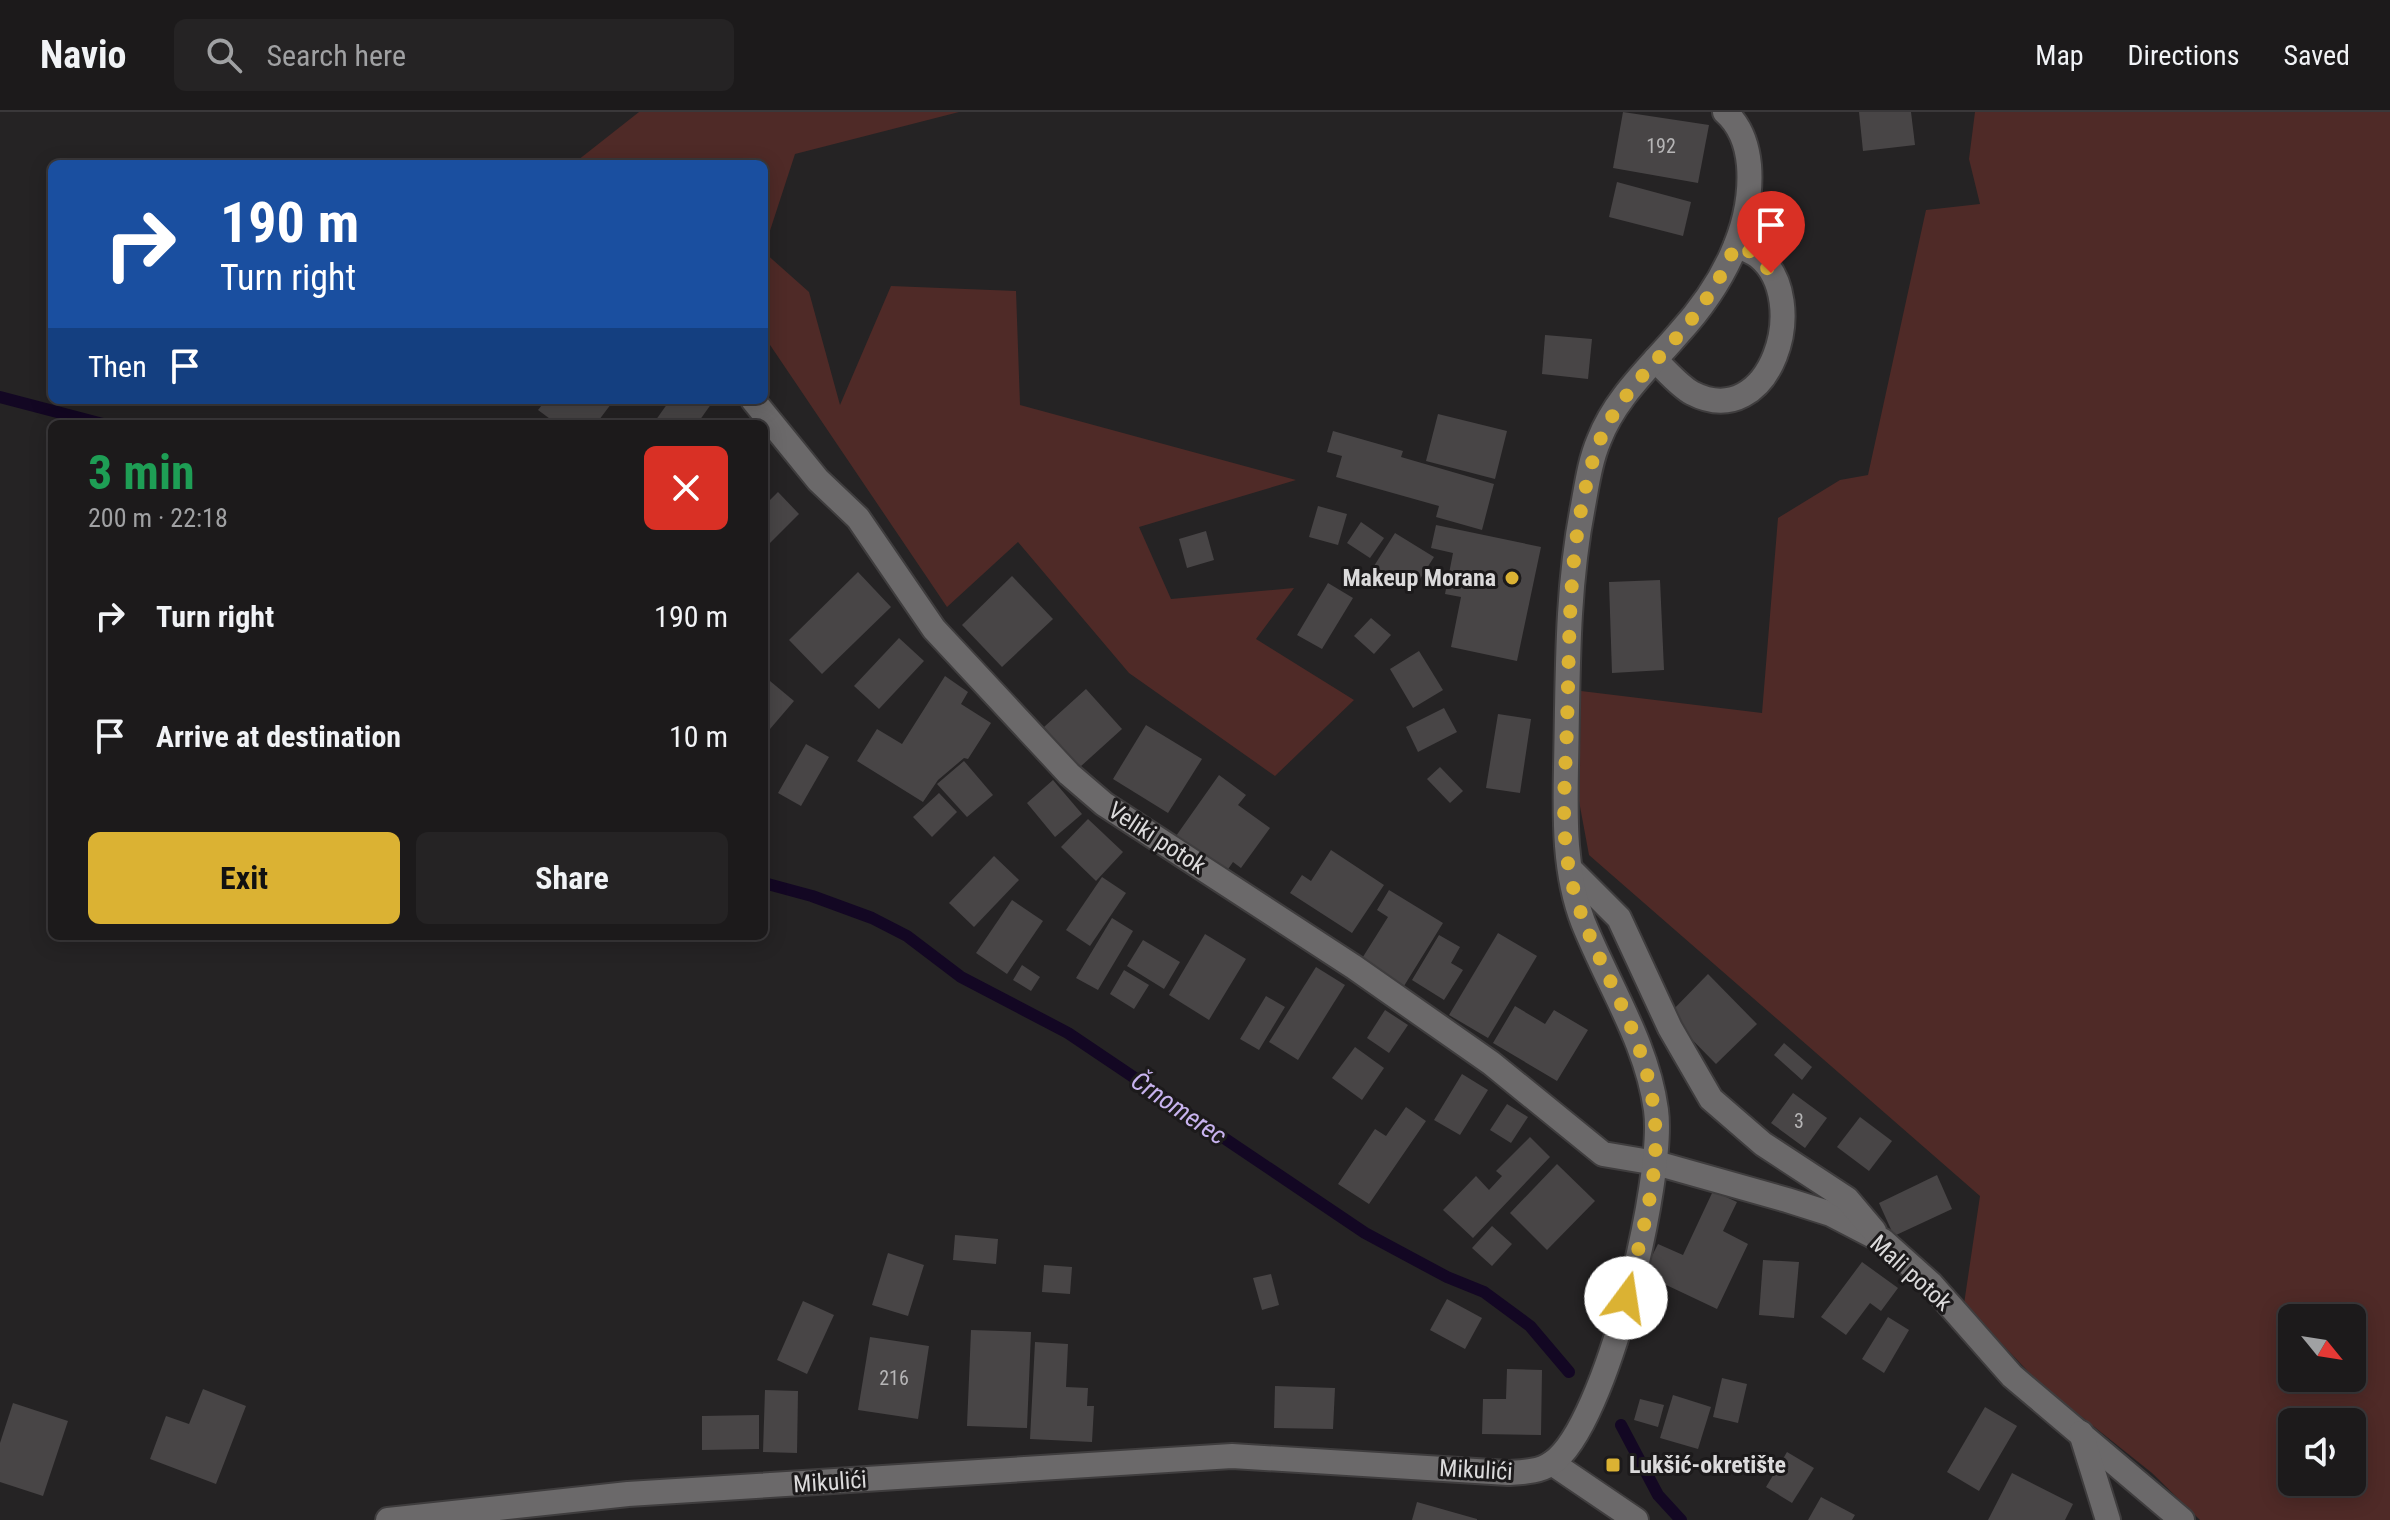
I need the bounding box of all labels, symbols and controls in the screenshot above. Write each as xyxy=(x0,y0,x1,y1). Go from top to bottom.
search box xyxy=(174,19,734,91)
text: Navio xyxy=(40,33,126,77)
icon: search xyxy=(202,33,246,77)
text: Search here xyxy=(266,38,406,73)
text: Map xyxy=(2035,39,2084,72)
text: Directions xyxy=(2128,39,2239,72)
text: Saved xyxy=(2283,39,2350,72)
house number: 192 xyxy=(1646,134,1676,158)
text: 190 m xyxy=(220,190,359,256)
pin xyxy=(1737,191,1805,273)
icon: right xyxy=(88,192,192,296)
icon: arrive xyxy=(1749,203,1793,247)
text: Turn right xyxy=(220,257,356,299)
icon: arrive xyxy=(163,344,207,388)
text: Then xyxy=(88,349,147,384)
text: 3 min xyxy=(88,444,195,501)
button: close xyxy=(644,446,728,530)
text: 200 m · 22:18 xyxy=(88,503,228,533)
place label: Makeup Morana xyxy=(1342,564,1496,592)
marker: Makeup Morana xyxy=(1503,569,1521,587)
icon: right xyxy=(88,594,132,638)
text: Turn right xyxy=(156,599,274,634)
text: 190 m xyxy=(654,599,728,634)
icon: arrive xyxy=(88,714,132,758)
text: Arrive at destination xyxy=(156,719,401,754)
text: 10 m xyxy=(669,719,728,754)
street label: Veliki potok xyxy=(1103,796,1211,880)
button: Exit xyxy=(88,832,400,924)
button: Share xyxy=(416,832,728,924)
water label: Črnomerec xyxy=(1126,1065,1233,1151)
house number: 3 xyxy=(1794,1109,1804,1133)
street label: Mali potok xyxy=(1865,1229,1958,1317)
position arrow xyxy=(1584,1256,1668,1340)
north arrow xyxy=(2278,1304,2366,1392)
map controls xyxy=(2278,1304,2366,1496)
house number: 216 xyxy=(879,1366,909,1390)
button: sound xyxy=(2278,1408,2366,1496)
place label: Lukšić-okretište xyxy=(1629,1451,1786,1479)
street label: Mikulići xyxy=(1438,1454,1514,1486)
marker: Lukšić-okretište xyxy=(1604,1456,1622,1474)
street label: Mikulići xyxy=(792,1465,868,1499)

